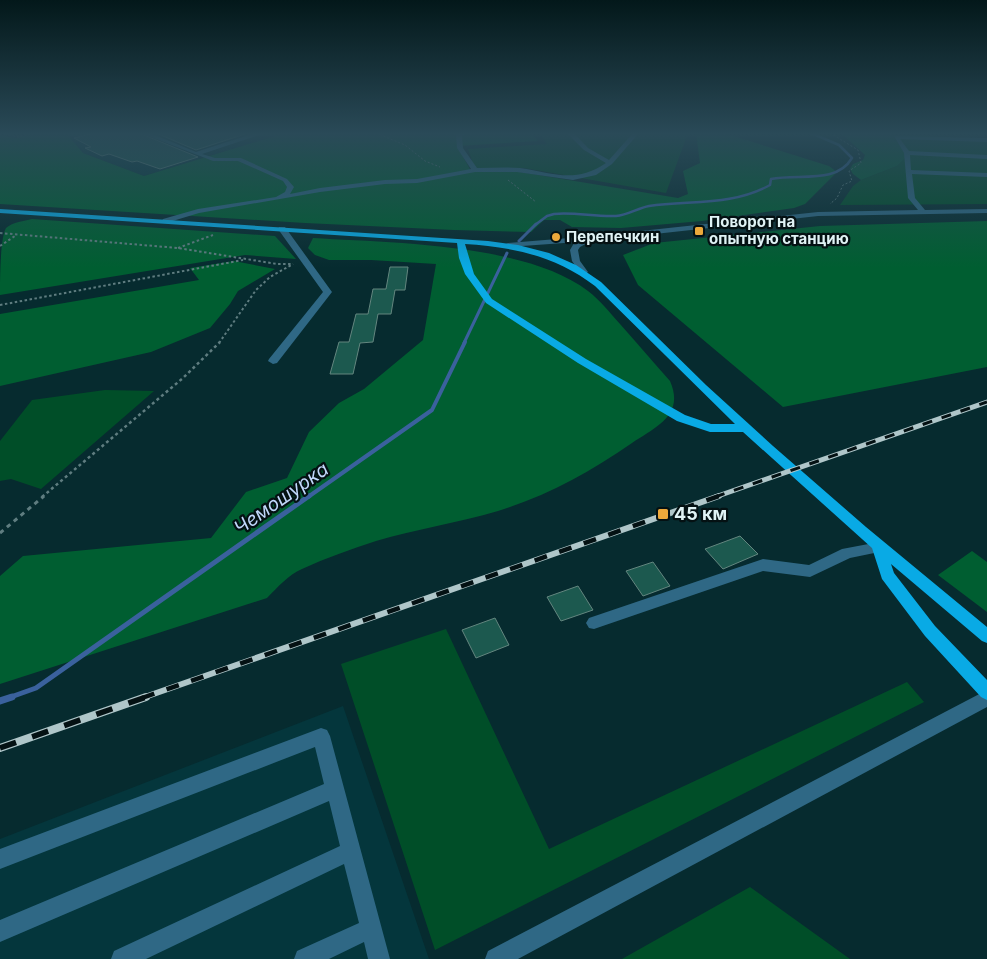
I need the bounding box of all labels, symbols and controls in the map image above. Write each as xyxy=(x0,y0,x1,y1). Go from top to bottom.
place label: Поворот на опытную станцию xyxy=(709,212,849,248)
marker: Поворот на опытную станцию xyxy=(693,225,705,237)
place label: Перепечкин xyxy=(566,227,659,246)
marker: Перепечкин xyxy=(550,231,562,243)
water label: Чемошурка xyxy=(230,457,333,539)
place label: 45 км xyxy=(674,503,727,524)
marker: 45 км xyxy=(656,507,670,521)

